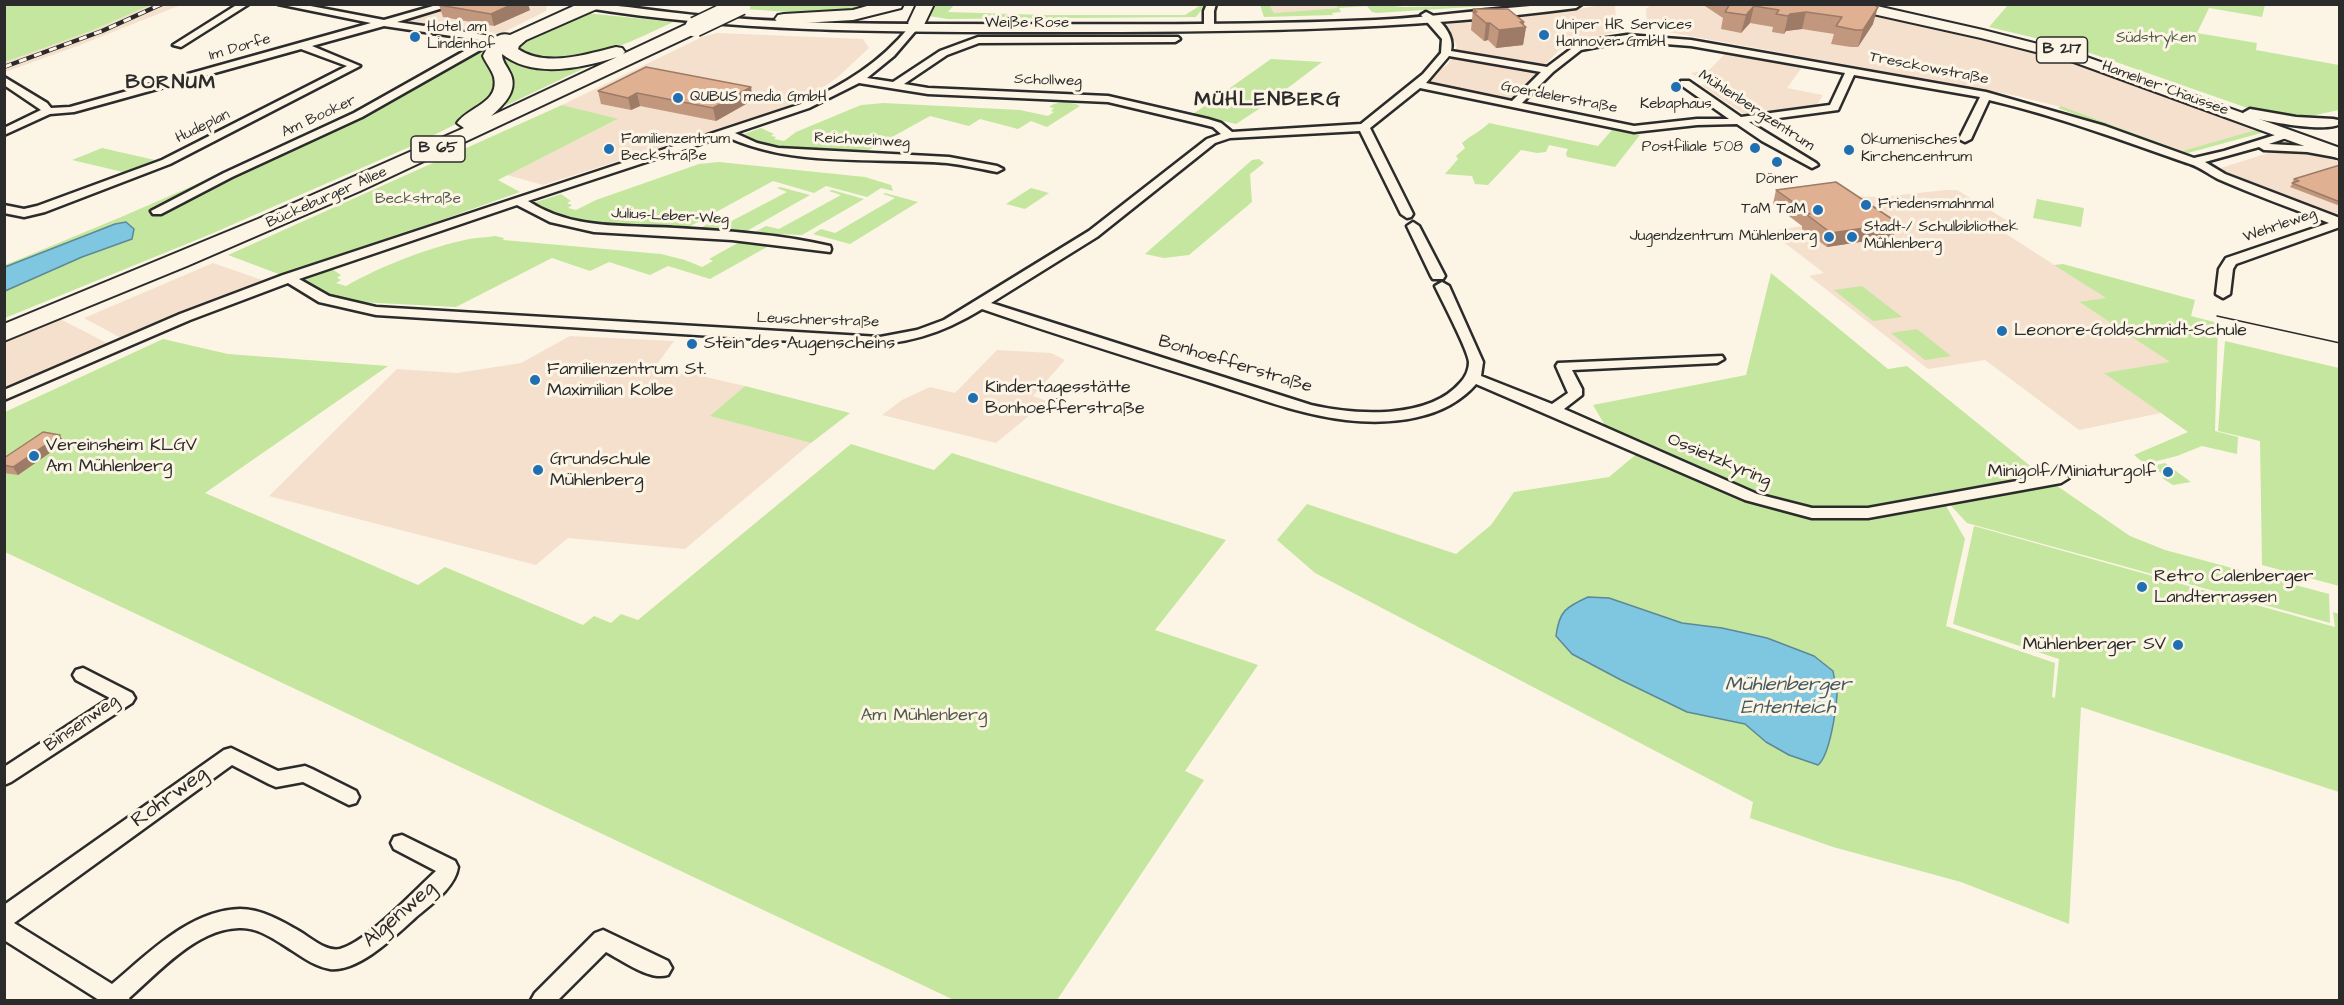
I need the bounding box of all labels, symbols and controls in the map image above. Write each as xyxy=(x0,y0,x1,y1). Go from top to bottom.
street label: Weiße Rose xyxy=(985,15,1069,33)
place label: Uniper HR Services Hannover GmbH xyxy=(1556,17,1692,52)
place label: Hotel am Lindenhof xyxy=(427,19,495,54)
marker: Uniper HR Services Hannover GmbH xyxy=(1537,28,1551,42)
marker: Hotel am Lindenhof xyxy=(408,30,422,44)
park label: Südstryken xyxy=(2116,30,2196,48)
street label: Im Dorfe xyxy=(207,31,273,65)
road number: B 217 xyxy=(2036,37,2088,63)
street label: Tresckowstraße xyxy=(1868,49,1990,89)
street label: Hamelner Chaussee xyxy=(2099,58,2231,120)
street label: Mühlenbergzentrum xyxy=(1695,67,1817,155)
street label: Schollweg xyxy=(1014,71,1082,91)
district label: BORNUM xyxy=(125,72,217,96)
street label: Goerdelerstraße xyxy=(1499,78,1619,118)
marker: Kebaphaus xyxy=(1669,80,1683,94)
place label: QUBUS media GmbH xyxy=(690,89,827,107)
district label: MÜHLENBERG xyxy=(1194,89,1342,113)
marker: QUBUS media GmbH xyxy=(671,91,685,105)
street label: Am Booker xyxy=(279,92,359,142)
place label: Kebaphaus xyxy=(1640,96,1712,114)
street label: Hudeplan xyxy=(173,106,233,148)
street label: Reichweinweg xyxy=(814,130,910,152)
place label: Familienzentrum Beckstraße xyxy=(621,131,730,166)
place label: Ökumenisches Kirchencentrum xyxy=(1861,132,1972,167)
road number: B 65 xyxy=(411,136,465,162)
place label: Postfiliale 508 xyxy=(1642,139,1743,157)
marker: Postfiliale 508 xyxy=(1748,141,1762,155)
marker: Familienzentrum Beckstraße xyxy=(602,142,616,156)
marker: Ökumenisches Kirchencentrum xyxy=(1842,143,1856,157)
marker: Döner xyxy=(1770,155,1784,169)
street label: Bückeburger Allee xyxy=(264,163,390,233)
place label: Döner xyxy=(1756,171,1798,189)
park label: Beckstraße xyxy=(375,191,461,209)
place label: Friedensmahnmal xyxy=(1878,196,1994,214)
marker: Friedensmahnmal xyxy=(1859,198,1873,212)
place label: TaM TaM xyxy=(1741,201,1806,219)
marker: TaM TaM xyxy=(1811,203,1825,217)
street label: Julius-Leber-Weg xyxy=(611,205,729,229)
street label: Wehrleweg xyxy=(2241,205,2319,247)
place label: Stadt-/ Schulbibliothek Mühlenberg xyxy=(1864,219,2018,254)
place label: Jugendzentrum Mühlenberg xyxy=(1630,228,1817,246)
marker: Jugendzentrum Mühlenberg xyxy=(1822,230,1836,244)
marker: Stadt-/ Schulbibliothek Mühlenberg xyxy=(1845,230,1859,244)
street label: Leuschnerstraße xyxy=(756,310,880,332)
place label: Leonore-Goldschmidt-Schule xyxy=(2014,320,2247,342)
marker: Leonore-Goldschmidt-Schule xyxy=(1995,324,2009,338)
street label: Bonhoefferstraße xyxy=(1155,331,1315,399)
place label: Stein des Augenscheins xyxy=(704,333,895,355)
marker: Stein des Augenscheins xyxy=(685,337,699,351)
place label: Familienzentrum St. Maximilian Kolbe xyxy=(547,359,706,401)
marker: Familienzentrum St. Maximilian Kolbe xyxy=(528,373,542,387)
place label: Kindertagesstätte Bonhoefferstraße xyxy=(985,377,1145,420)
marker: Kindertagesstätte Bonhoefferstraße xyxy=(966,391,980,405)
street label: Ossietzkyring xyxy=(1664,429,1774,493)
place label: Vereinsheim KLGV Am Mühlenberg xyxy=(46,435,197,478)
marker: Vereinsheim KLGV Am Mühlenberg xyxy=(27,449,41,463)
place label: Grundschule Mühlenberg xyxy=(550,449,651,492)
place label: Minigolf/Miniaturgolf xyxy=(1988,461,2156,483)
marker: Grundschule Mühlenberg xyxy=(531,463,545,477)
marker: Minigolf/Miniaturgolf xyxy=(2161,465,2175,479)
place label: Retro Calenberger Landterrassen xyxy=(2154,566,2313,608)
marker: Retro Calenberger Landterrassen xyxy=(2135,580,2149,594)
place label: Mühlenberger SV xyxy=(2023,634,2166,656)
marker: Mühlenberger SV xyxy=(2171,638,2185,652)
water label: Mühlenberger Ententeich xyxy=(1725,674,1851,721)
street label: Binsenweg xyxy=(41,691,123,757)
park label: Am Mühlenberg xyxy=(861,705,987,727)
street label: Rohrweg xyxy=(127,762,213,834)
street label: Algenweg xyxy=(358,876,442,954)

